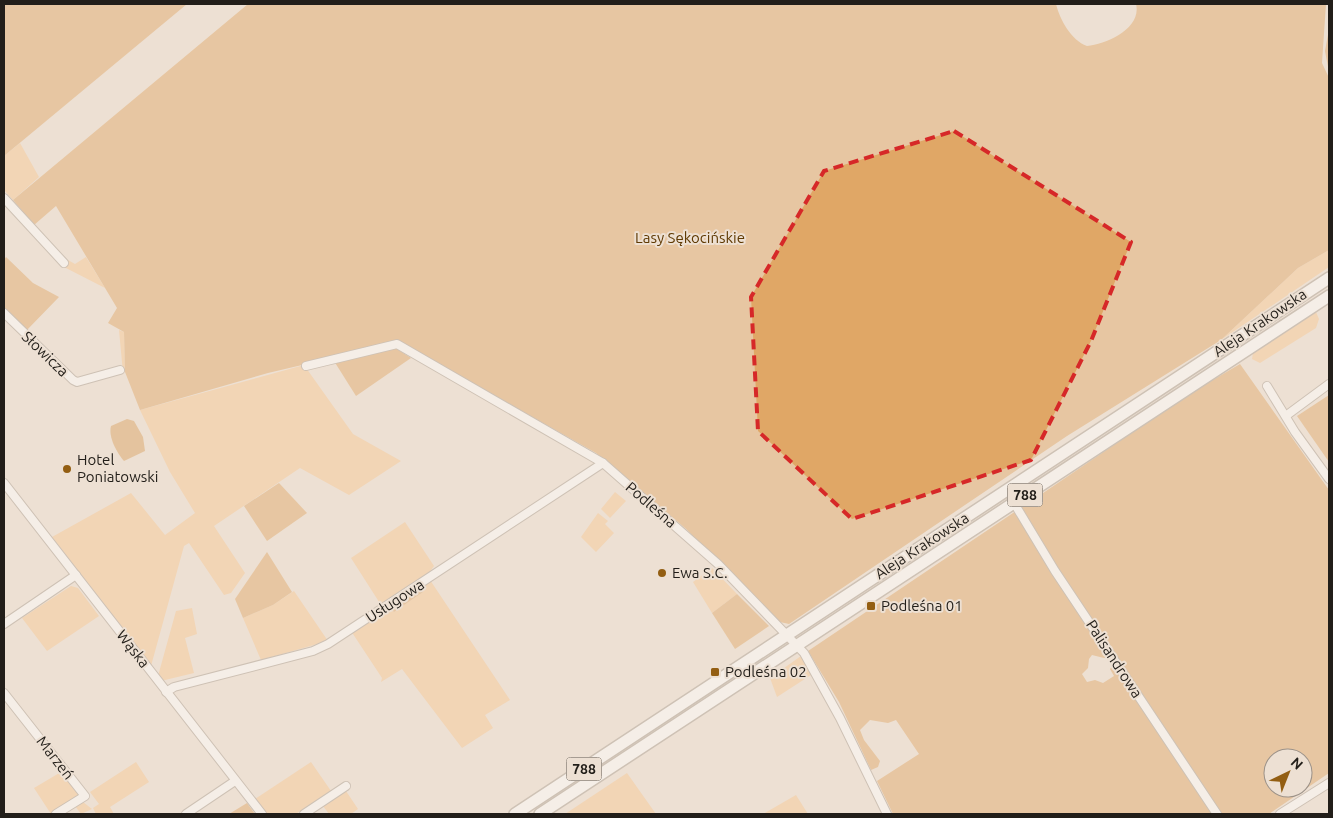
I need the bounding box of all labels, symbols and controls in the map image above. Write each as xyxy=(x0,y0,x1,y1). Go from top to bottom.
park label: Lasy Sękocińskie xyxy=(635,229,745,246)
street label: Aleja Krakowska xyxy=(1210,285,1310,360)
street label: Słowicza xyxy=(19,328,72,380)
place label: Hotel Poniatowski xyxy=(77,451,159,485)
marker: Hotel Poniatowski xyxy=(61,463,73,475)
street label: Podleśna xyxy=(623,478,680,531)
road number: 788 xyxy=(1008,484,1042,506)
street label: Aleja Krakowska xyxy=(872,509,972,582)
place label: Ewa S.C. xyxy=(672,564,728,581)
marker: Ewa S.C. xyxy=(656,567,668,579)
street label: Usługowa xyxy=(362,575,427,626)
place label: Podleśna 01 xyxy=(881,597,963,614)
marker: Podleśna 01 xyxy=(865,600,877,612)
street label: Palisandrowa xyxy=(1083,617,1146,701)
street label: Wąska xyxy=(113,626,153,671)
place label: Podleśna 02 xyxy=(725,663,807,680)
marker: Podleśna 02 xyxy=(709,666,721,678)
street label: Marzeń xyxy=(33,733,78,783)
north arrow xyxy=(1263,748,1313,798)
text: N xyxy=(1288,754,1306,773)
road number: 788 xyxy=(566,758,602,781)

